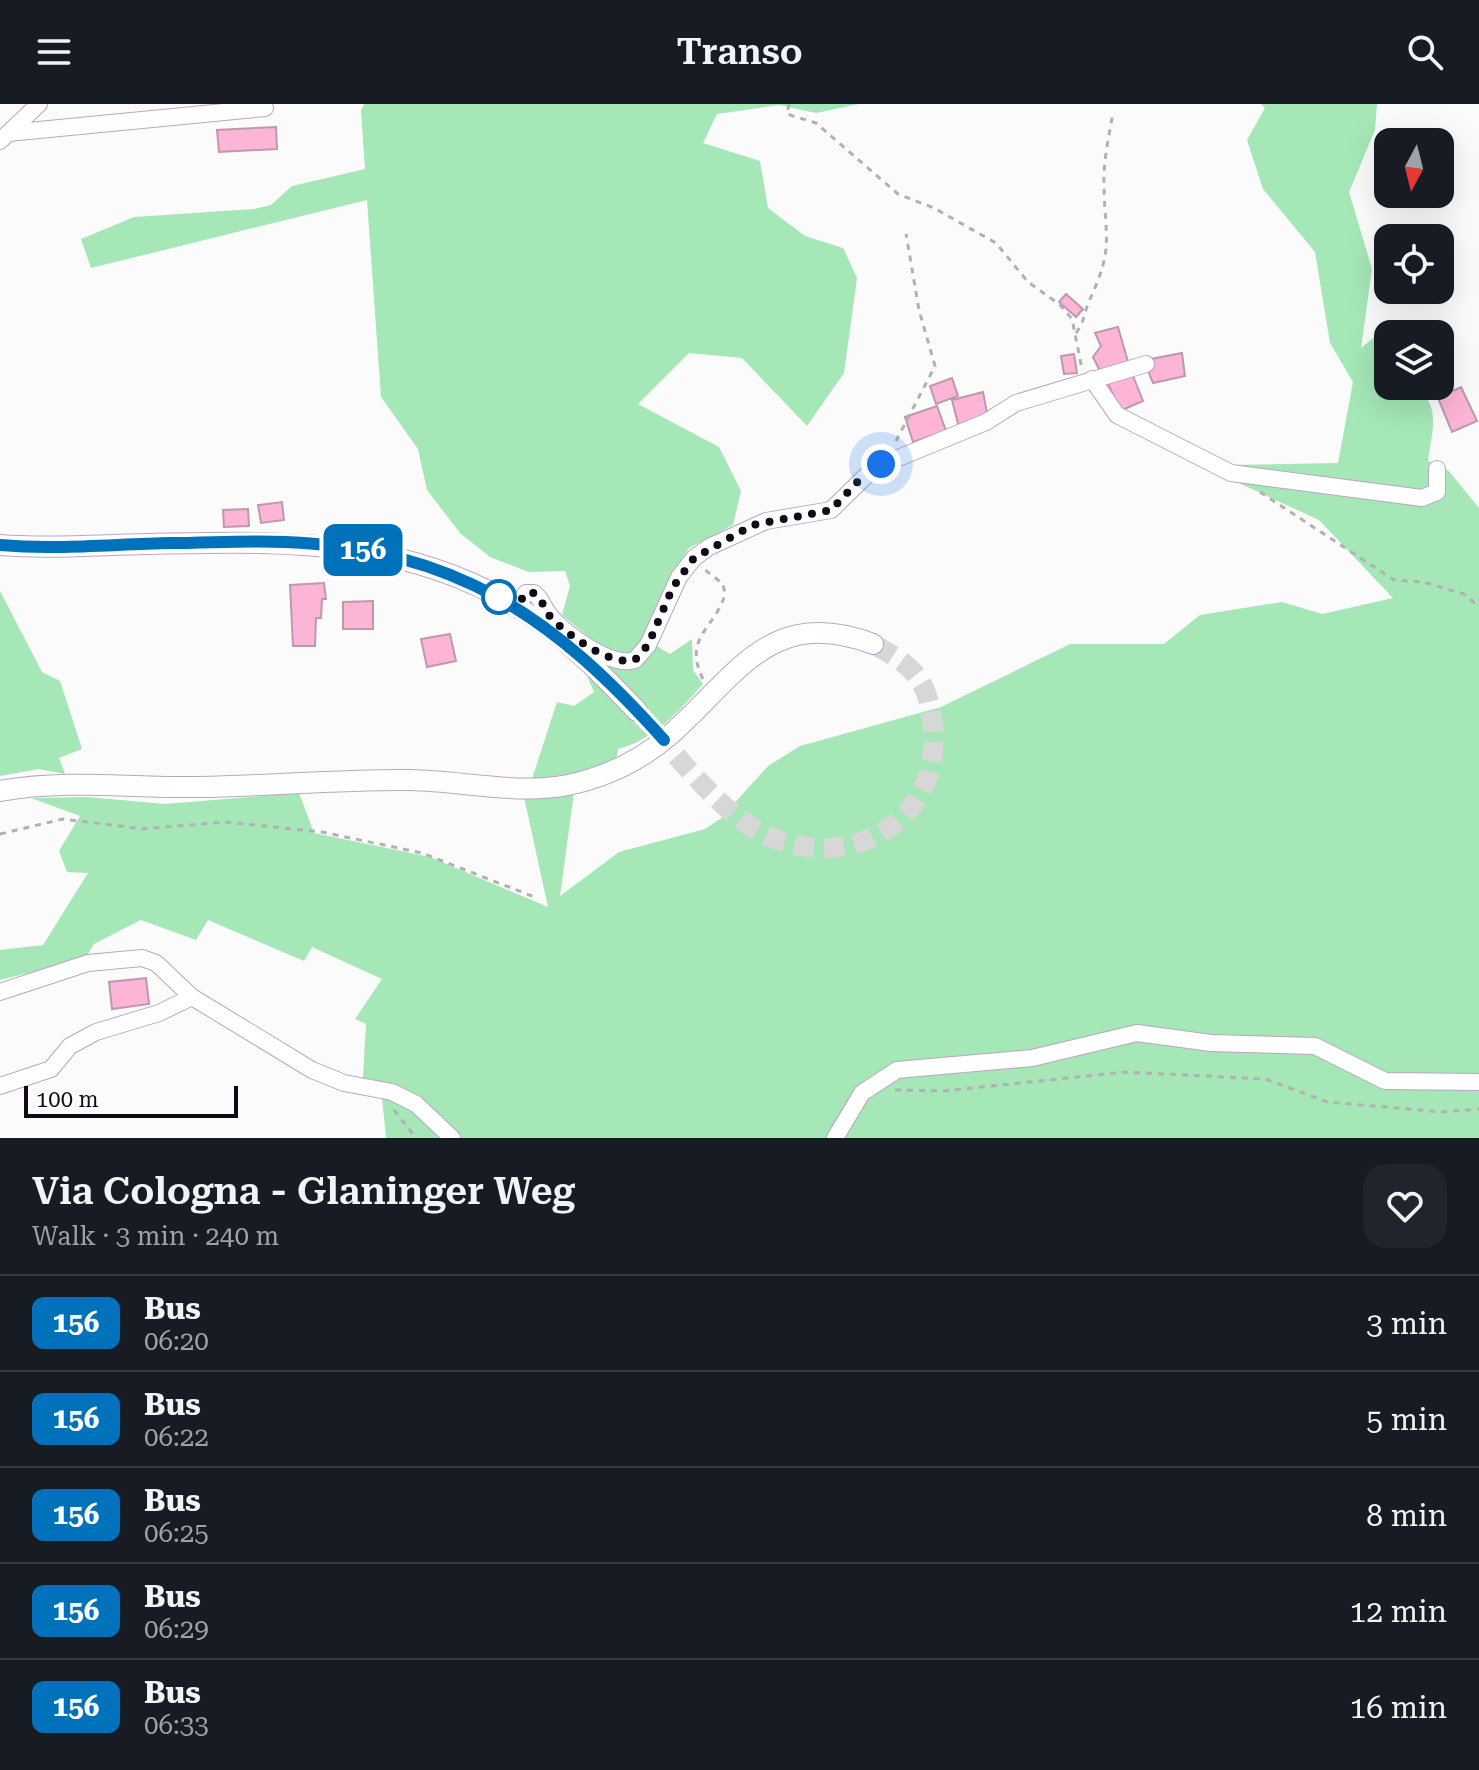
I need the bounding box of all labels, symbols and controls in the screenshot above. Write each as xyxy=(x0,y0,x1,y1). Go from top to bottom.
icon: menu xyxy=(32,30,76,74)
icon: search xyxy=(1403,30,1447,74)
text: Transo xyxy=(676,31,803,73)
north arrow xyxy=(1374,128,1454,208)
map controls xyxy=(1374,128,1454,400)
button: locate xyxy=(1374,224,1454,304)
button: layers xyxy=(1374,320,1454,400)
your location xyxy=(861,444,901,484)
line badge: 156 xyxy=(317,524,409,576)
text: 156 xyxy=(339,533,387,566)
unlabelled marker xyxy=(482,580,516,614)
scale bar xyxy=(24,1082,238,1118)
text: 100 m xyxy=(36,1087,99,1112)
button: heart xyxy=(1363,1164,1447,1248)
text: Via Cologna - Glaninger Weg xyxy=(32,1169,575,1213)
text: Walk · 3 min · 240 m xyxy=(32,1221,279,1251)
text: Bus xyxy=(144,1291,201,1326)
text: 156 xyxy=(52,1306,100,1339)
text: 3 min xyxy=(1366,1306,1447,1341)
text: 06:20 xyxy=(144,1326,209,1356)
text: Bus xyxy=(144,1387,201,1422)
text: 156 xyxy=(52,1402,100,1435)
text: 5 min xyxy=(1366,1402,1447,1437)
text: 06:22 xyxy=(144,1422,209,1452)
text: Bus xyxy=(144,1483,201,1518)
text: 156 xyxy=(52,1498,100,1531)
text: 8 min xyxy=(1366,1498,1447,1533)
text: 06:25 xyxy=(144,1518,209,1548)
text: Bus xyxy=(144,1579,201,1614)
text: 156 xyxy=(52,1594,100,1627)
text: 12 min xyxy=(1350,1594,1447,1629)
text: 06:29 xyxy=(144,1614,209,1644)
text: Bus xyxy=(144,1675,201,1710)
text: 156 xyxy=(52,1690,100,1723)
text: 16 min xyxy=(1350,1690,1447,1725)
text: 06:33 xyxy=(144,1710,209,1740)

